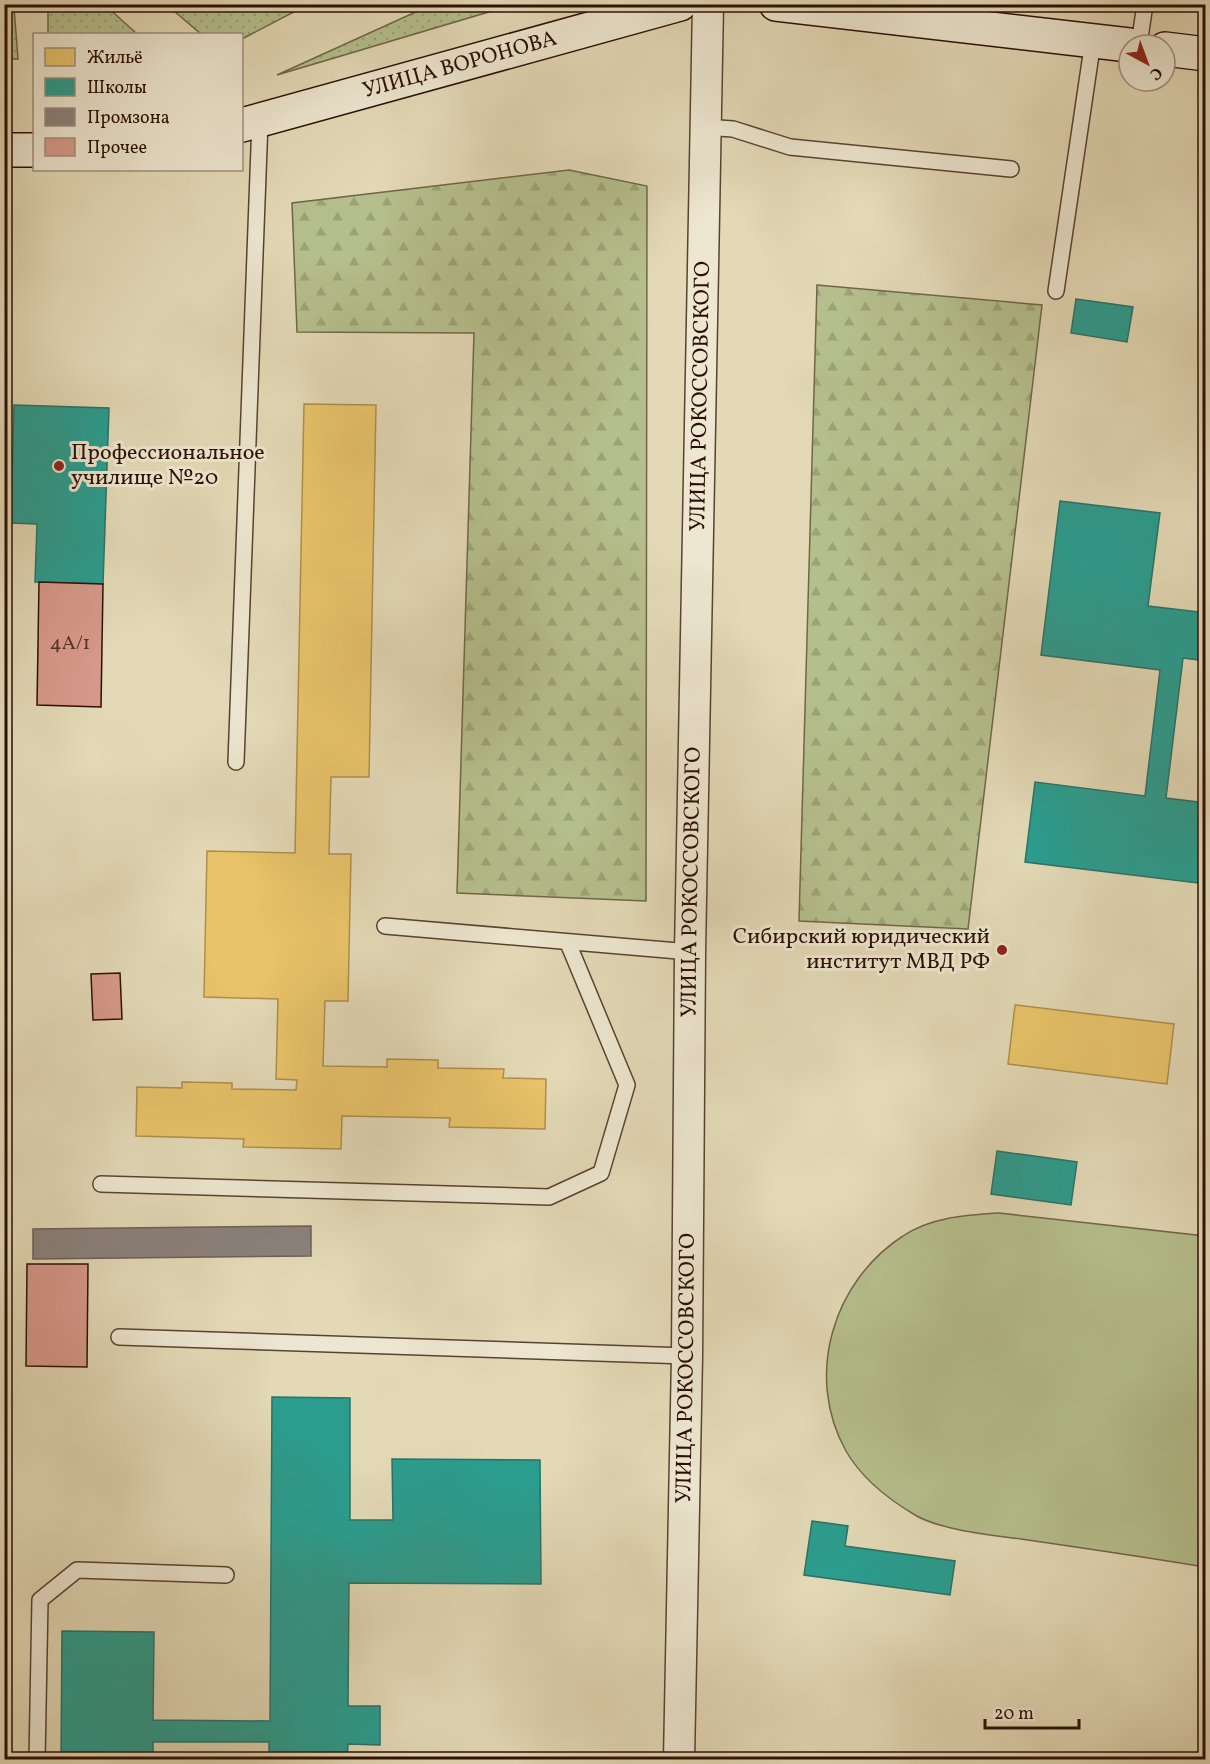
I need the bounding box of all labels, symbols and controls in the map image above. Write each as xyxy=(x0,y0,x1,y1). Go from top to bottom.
street label: УЛИЦА ВОРОНОВА xyxy=(359,23,561,106)
legend xyxy=(33,33,243,171)
north arrow xyxy=(1117,33,1177,93)
text: Жильё xyxy=(87,46,143,71)
text: С xyxy=(1144,61,1167,84)
text: Школы xyxy=(87,76,147,101)
text: Промзона xyxy=(87,106,170,131)
text: Прочее xyxy=(87,136,147,161)
street label: УЛИЦА РОКОССОВСКОГО xyxy=(682,261,719,532)
place label: Профессиональное училище №20 xyxy=(71,438,265,494)
marker: Профессиональное училище №20 xyxy=(52,459,66,473)
house number: 4А/1 xyxy=(50,630,90,658)
street label: УЛИЦА РОКОССОВСКОГО xyxy=(674,747,709,1017)
place label: Сибирский юридический институт МВД РФ xyxy=(733,922,990,978)
marker: Сибирский юридический институт МВД РФ xyxy=(995,943,1009,957)
street label: УЛИЦА РОКОССОВСКОГО xyxy=(669,1233,703,1504)
scale bar xyxy=(985,1692,1080,1730)
text: 20 m xyxy=(994,1702,1034,1727)

